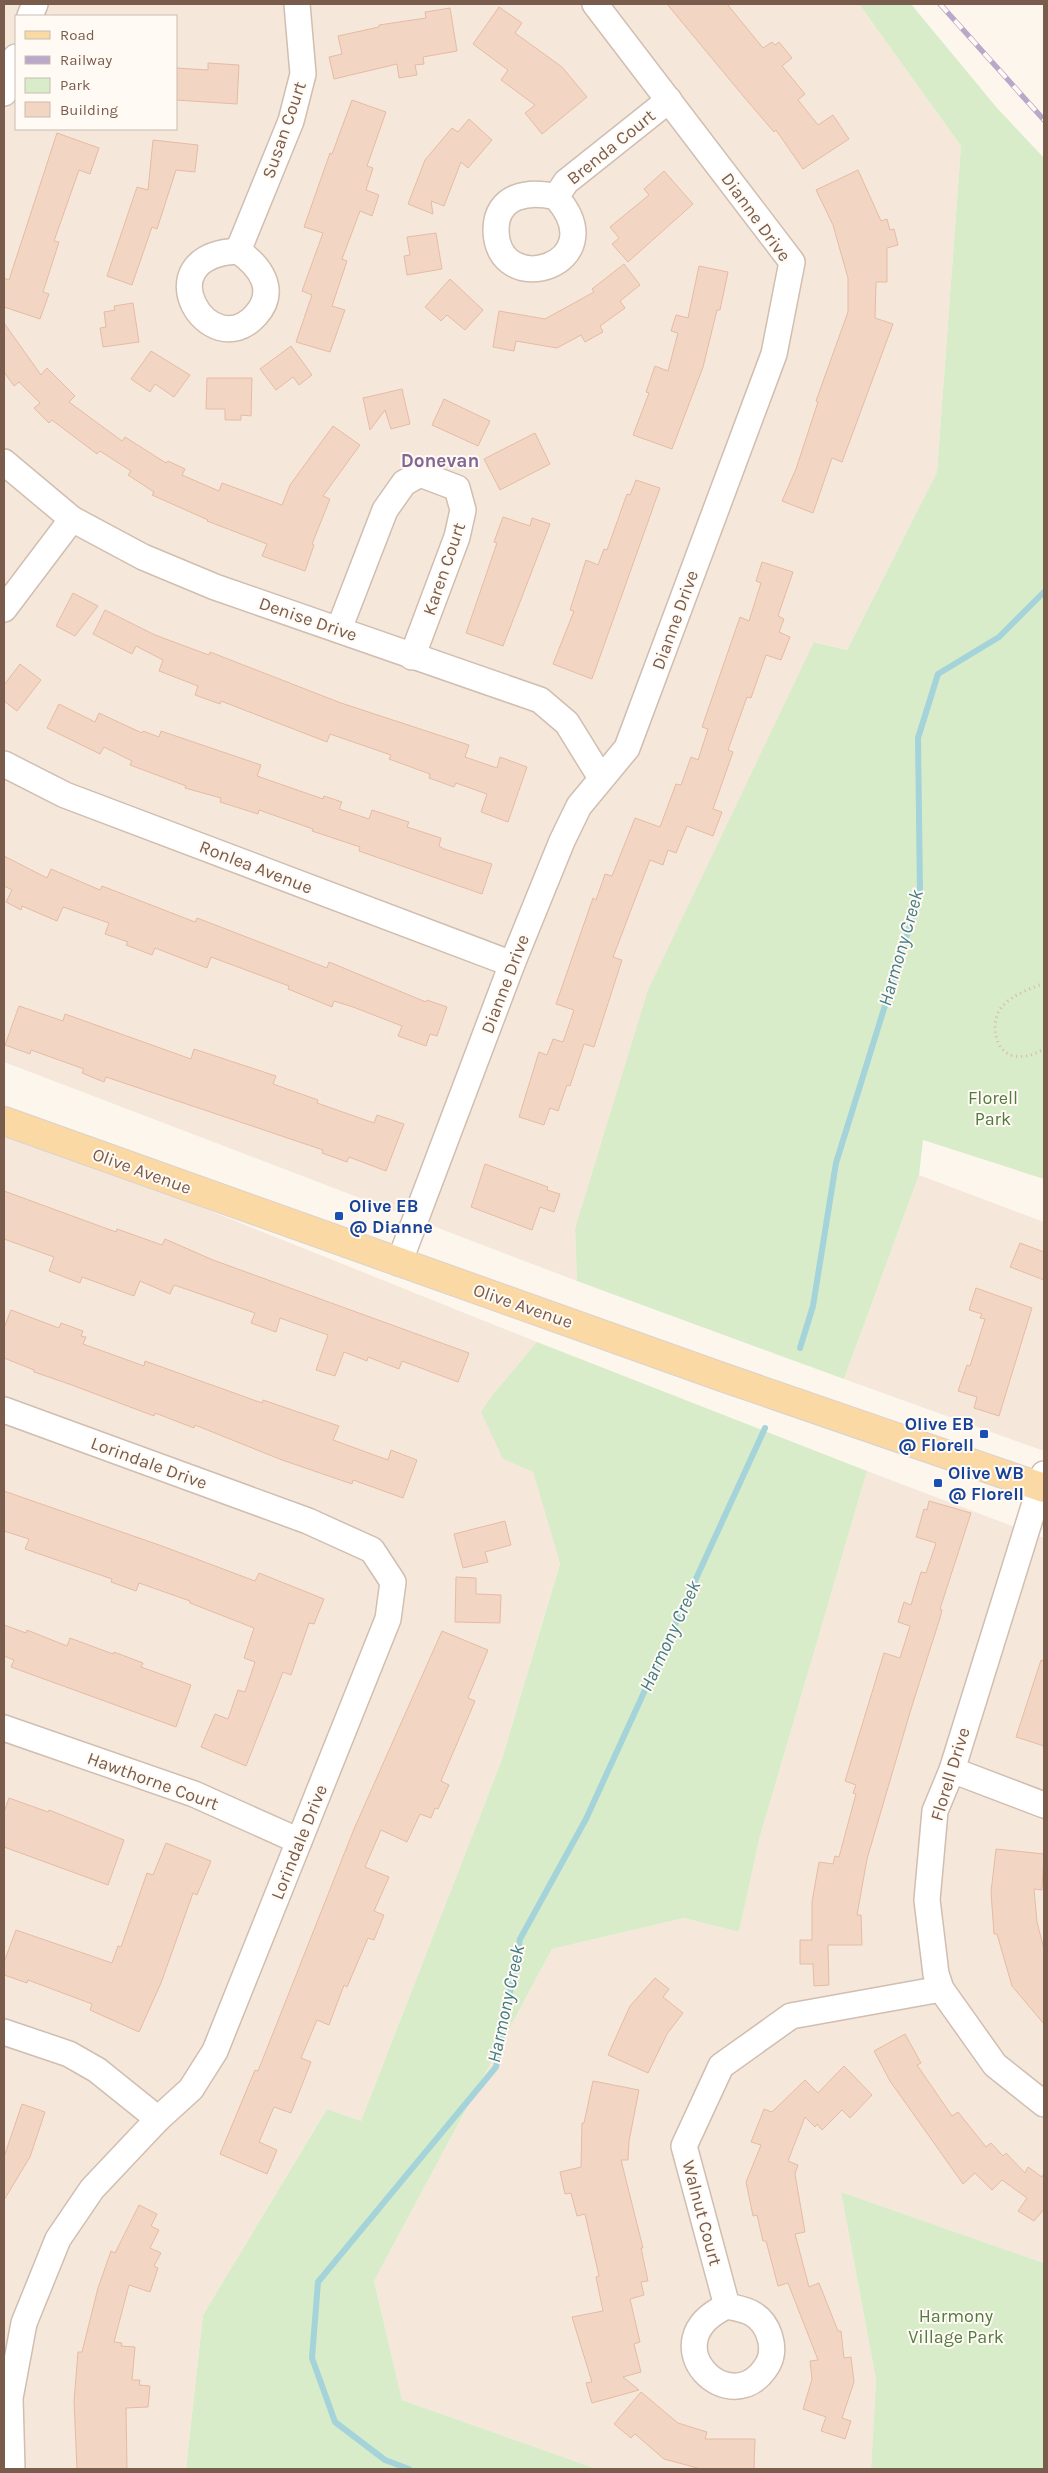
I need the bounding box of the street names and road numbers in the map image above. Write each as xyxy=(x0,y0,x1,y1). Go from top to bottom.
street label: Susan Court xyxy=(257,78,311,181)
street label: Brenda Court xyxy=(562,104,660,189)
street label: Dianne Drive xyxy=(716,168,796,266)
street label: Karen Court xyxy=(418,519,470,618)
street label: Dianne Drive xyxy=(647,567,703,673)
street label: Denise Drive xyxy=(256,592,360,646)
street label: Ronlea Avenue xyxy=(196,835,316,899)
street label: Dianne Drive xyxy=(476,931,534,1037)
street label: Olive Avenue xyxy=(89,1143,195,1199)
street label: Olive Avenue xyxy=(470,1279,576,1333)
street label: Lorindale Drive xyxy=(88,1432,210,1494)
street label: Florell Drive xyxy=(925,1725,975,1823)
street label: Hawthorne Court xyxy=(84,1747,222,1815)
street label: Lorindale Drive xyxy=(266,1781,332,1903)
street label: Walnut Court xyxy=(677,2158,727,2268)

